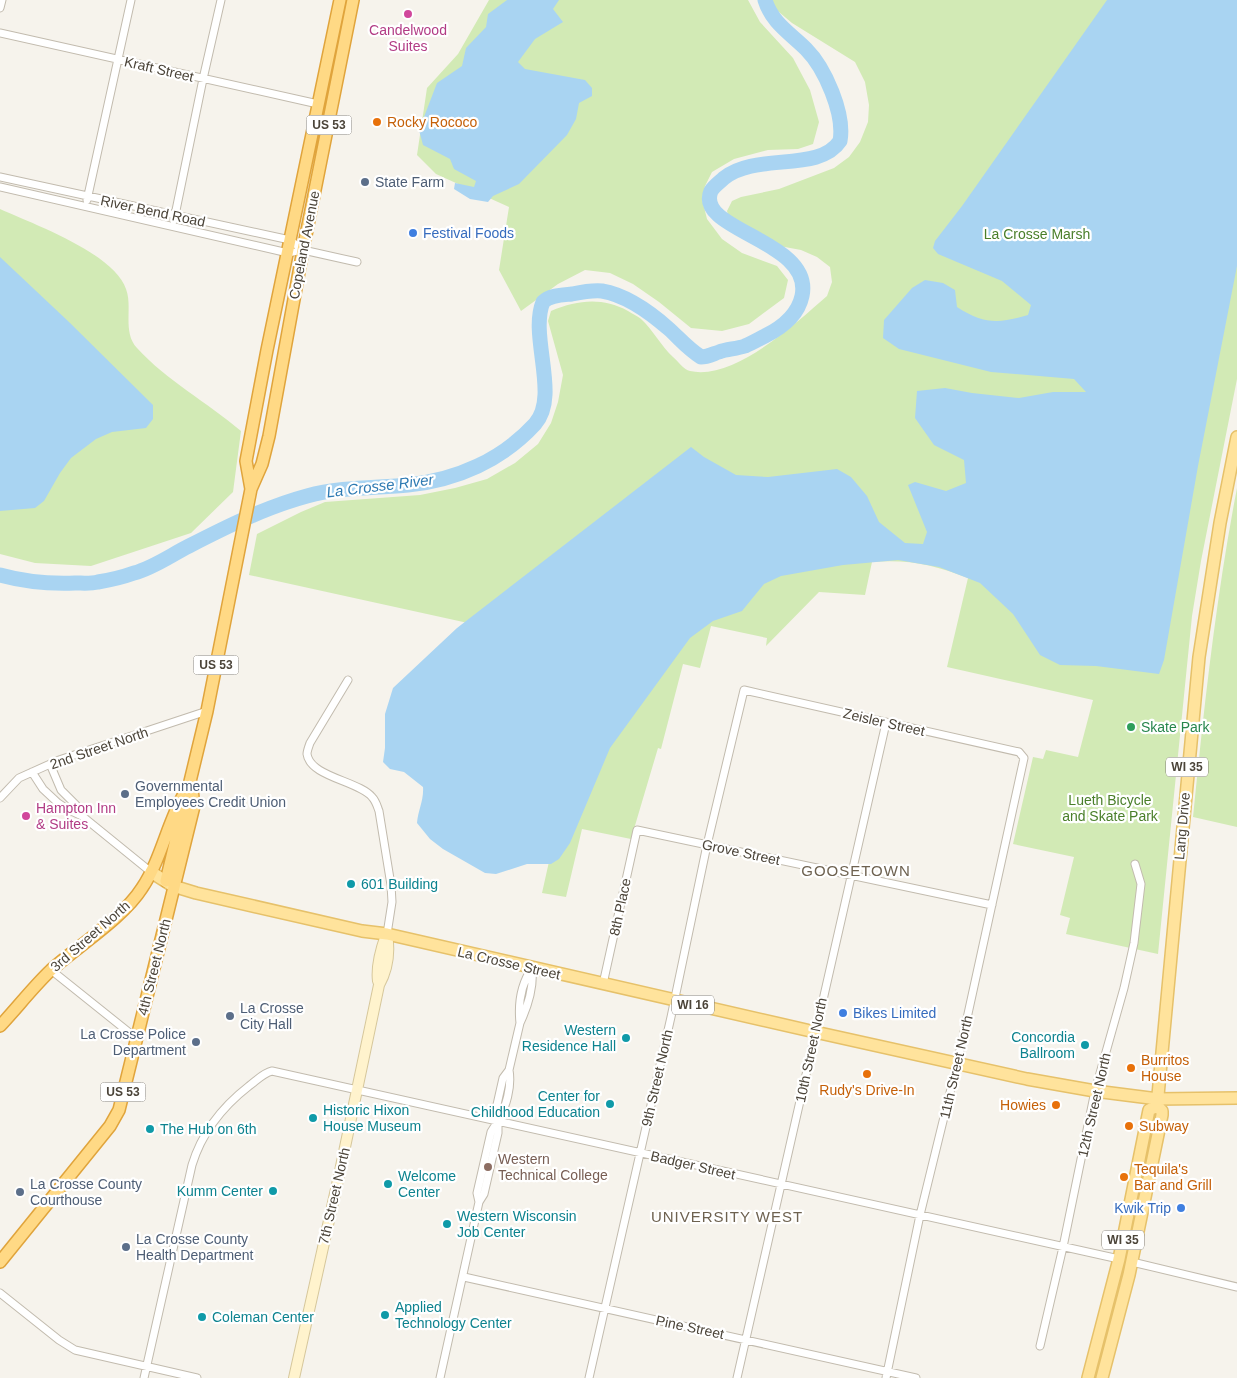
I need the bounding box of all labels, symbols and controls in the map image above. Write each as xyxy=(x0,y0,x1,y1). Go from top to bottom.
marker: Candelwood Suites xyxy=(402,8,414,20)
place label: Candelwood Suites xyxy=(369,22,447,54)
street label: Kraft Street xyxy=(123,53,195,85)
place label: Rocky Rococo xyxy=(387,114,477,130)
road number: US 53 xyxy=(306,116,352,134)
marker: Rocky Rococo xyxy=(371,116,383,128)
place label: State Farm xyxy=(375,174,444,190)
marker: State Farm xyxy=(359,176,371,188)
street label: Copeland Avenue xyxy=(286,189,322,301)
street label: River Bend Road xyxy=(99,192,207,230)
place label: Festival Foods xyxy=(423,225,514,241)
park label: La Crosse Marsh xyxy=(984,226,1090,242)
marker: Festival Foods xyxy=(407,227,419,239)
water label: La Crosse River xyxy=(326,470,435,500)
road number: US 53 xyxy=(194,656,238,674)
street label: Zeisler Street xyxy=(842,705,926,739)
place label: Skate Park xyxy=(1141,719,1210,735)
marker: Skate Park xyxy=(1125,721,1137,733)
street label: 2nd Street North xyxy=(48,724,150,772)
road number: WI 35 xyxy=(1166,758,1208,776)
place label: Governmental Employees Credit Union xyxy=(135,778,286,810)
marker: Governmental Employees Credit Union xyxy=(119,788,131,800)
street label: Lang Drive xyxy=(1171,791,1193,860)
park label: Lueth Bicycle and Skate Park xyxy=(1062,792,1159,824)
place label: Hampton Inn & Suites xyxy=(36,800,116,832)
marker: Hampton Inn & Suites xyxy=(20,810,32,822)
street label: Grove Street xyxy=(701,836,782,868)
district label: GOOSETOWN xyxy=(801,862,911,879)
place label: 601 Building xyxy=(361,876,438,892)
street label: 8th Place xyxy=(606,877,634,937)
marker: 601 Building xyxy=(345,878,357,890)
street label: 3rd Street North xyxy=(47,897,133,975)
street label: 4th Street North xyxy=(134,917,174,1017)
street label: La Crosse Street xyxy=(456,943,562,983)
road number: WI 16 xyxy=(672,996,714,1014)
street label: 10th Street North xyxy=(792,996,830,1104)
place label: La Crosse City Hall xyxy=(240,1000,304,1032)
place label: Bikes Limited xyxy=(853,1005,936,1021)
marker: Bikes Limited xyxy=(837,1007,849,1019)
marker: La Crosse City Hall xyxy=(224,1010,236,1022)
street label: 11th Street North xyxy=(936,1014,976,1120)
place label: Western Residence Hall xyxy=(522,1022,616,1054)
place label: La Crosse Police Department xyxy=(80,1026,186,1058)
street label: 9th Street North xyxy=(638,1028,676,1128)
place label: Concordia Ballroom xyxy=(1011,1029,1075,1061)
marker: Western Residence Hall xyxy=(620,1032,632,1044)
marker: La Crosse Police Department xyxy=(190,1036,202,1048)
marker: Concordia Ballroom xyxy=(1079,1039,1091,1051)
street label: 12th Street North xyxy=(1074,1051,1114,1159)
place label: Burritos House xyxy=(1141,1052,1189,1084)
marker: Burritos House xyxy=(1125,1062,1137,1074)
marker: Rudy's Drive-In xyxy=(861,1068,873,1080)
road number: US 53 xyxy=(100,1082,146,1102)
place label: Rudy's Drive-In xyxy=(819,1082,915,1098)
place label: Center for Childhood Education xyxy=(471,1088,600,1120)
place label: Howies xyxy=(1000,1097,1046,1113)
marker: Center for Childhood Education xyxy=(604,1098,616,1110)
marker: Howies xyxy=(1050,1099,1062,1111)
place label: Historic Hixon House Museum xyxy=(323,1102,421,1134)
marker: Historic Hixon House Museum xyxy=(307,1112,319,1124)
place label: Subway xyxy=(1139,1118,1189,1134)
marker: Subway xyxy=(1123,1120,1135,1132)
place label: The Hub on 6th xyxy=(160,1121,257,1137)
marker: The Hub on 6th xyxy=(144,1123,156,1135)
street label: 7th Street North xyxy=(315,1146,353,1246)
street label: Badger Street xyxy=(649,1147,737,1183)
place label: Western Technical College xyxy=(498,1151,608,1183)
marker: Western Technical College xyxy=(482,1161,494,1173)
place label: Tequila's Bar and Grill xyxy=(1134,1161,1212,1193)
place label: Welcome Center xyxy=(398,1168,456,1200)
marker: Tequila's Bar and Grill xyxy=(1118,1171,1130,1183)
place label: La Crosse County Courthouse xyxy=(30,1176,142,1208)
marker: Welcome Center xyxy=(382,1178,394,1190)
place label: Kumm Center xyxy=(177,1183,263,1199)
marker: Kumm Center xyxy=(267,1185,279,1197)
marker: La Crosse County Courthouse xyxy=(14,1186,26,1198)
place label: Kwik Trip xyxy=(1114,1200,1171,1216)
marker: Kwik Trip xyxy=(1175,1202,1187,1214)
place label: Western Wisconsin Job Center xyxy=(457,1208,577,1240)
district label: UNIVERSITY WEST xyxy=(651,1208,803,1225)
marker: Western Wisconsin Job Center xyxy=(441,1218,453,1230)
road number: WI 35 xyxy=(1102,1230,1144,1250)
place label: La Crosse County Health Department xyxy=(136,1231,254,1263)
marker: La Crosse County Health Department xyxy=(120,1241,132,1253)
place label: Applied Technology Center xyxy=(395,1299,512,1331)
place label: Coleman Center xyxy=(212,1309,314,1325)
marker: Applied Technology Center xyxy=(379,1309,391,1321)
marker: Coleman Center xyxy=(196,1311,208,1323)
street label: Pine Street xyxy=(654,1312,726,1342)

